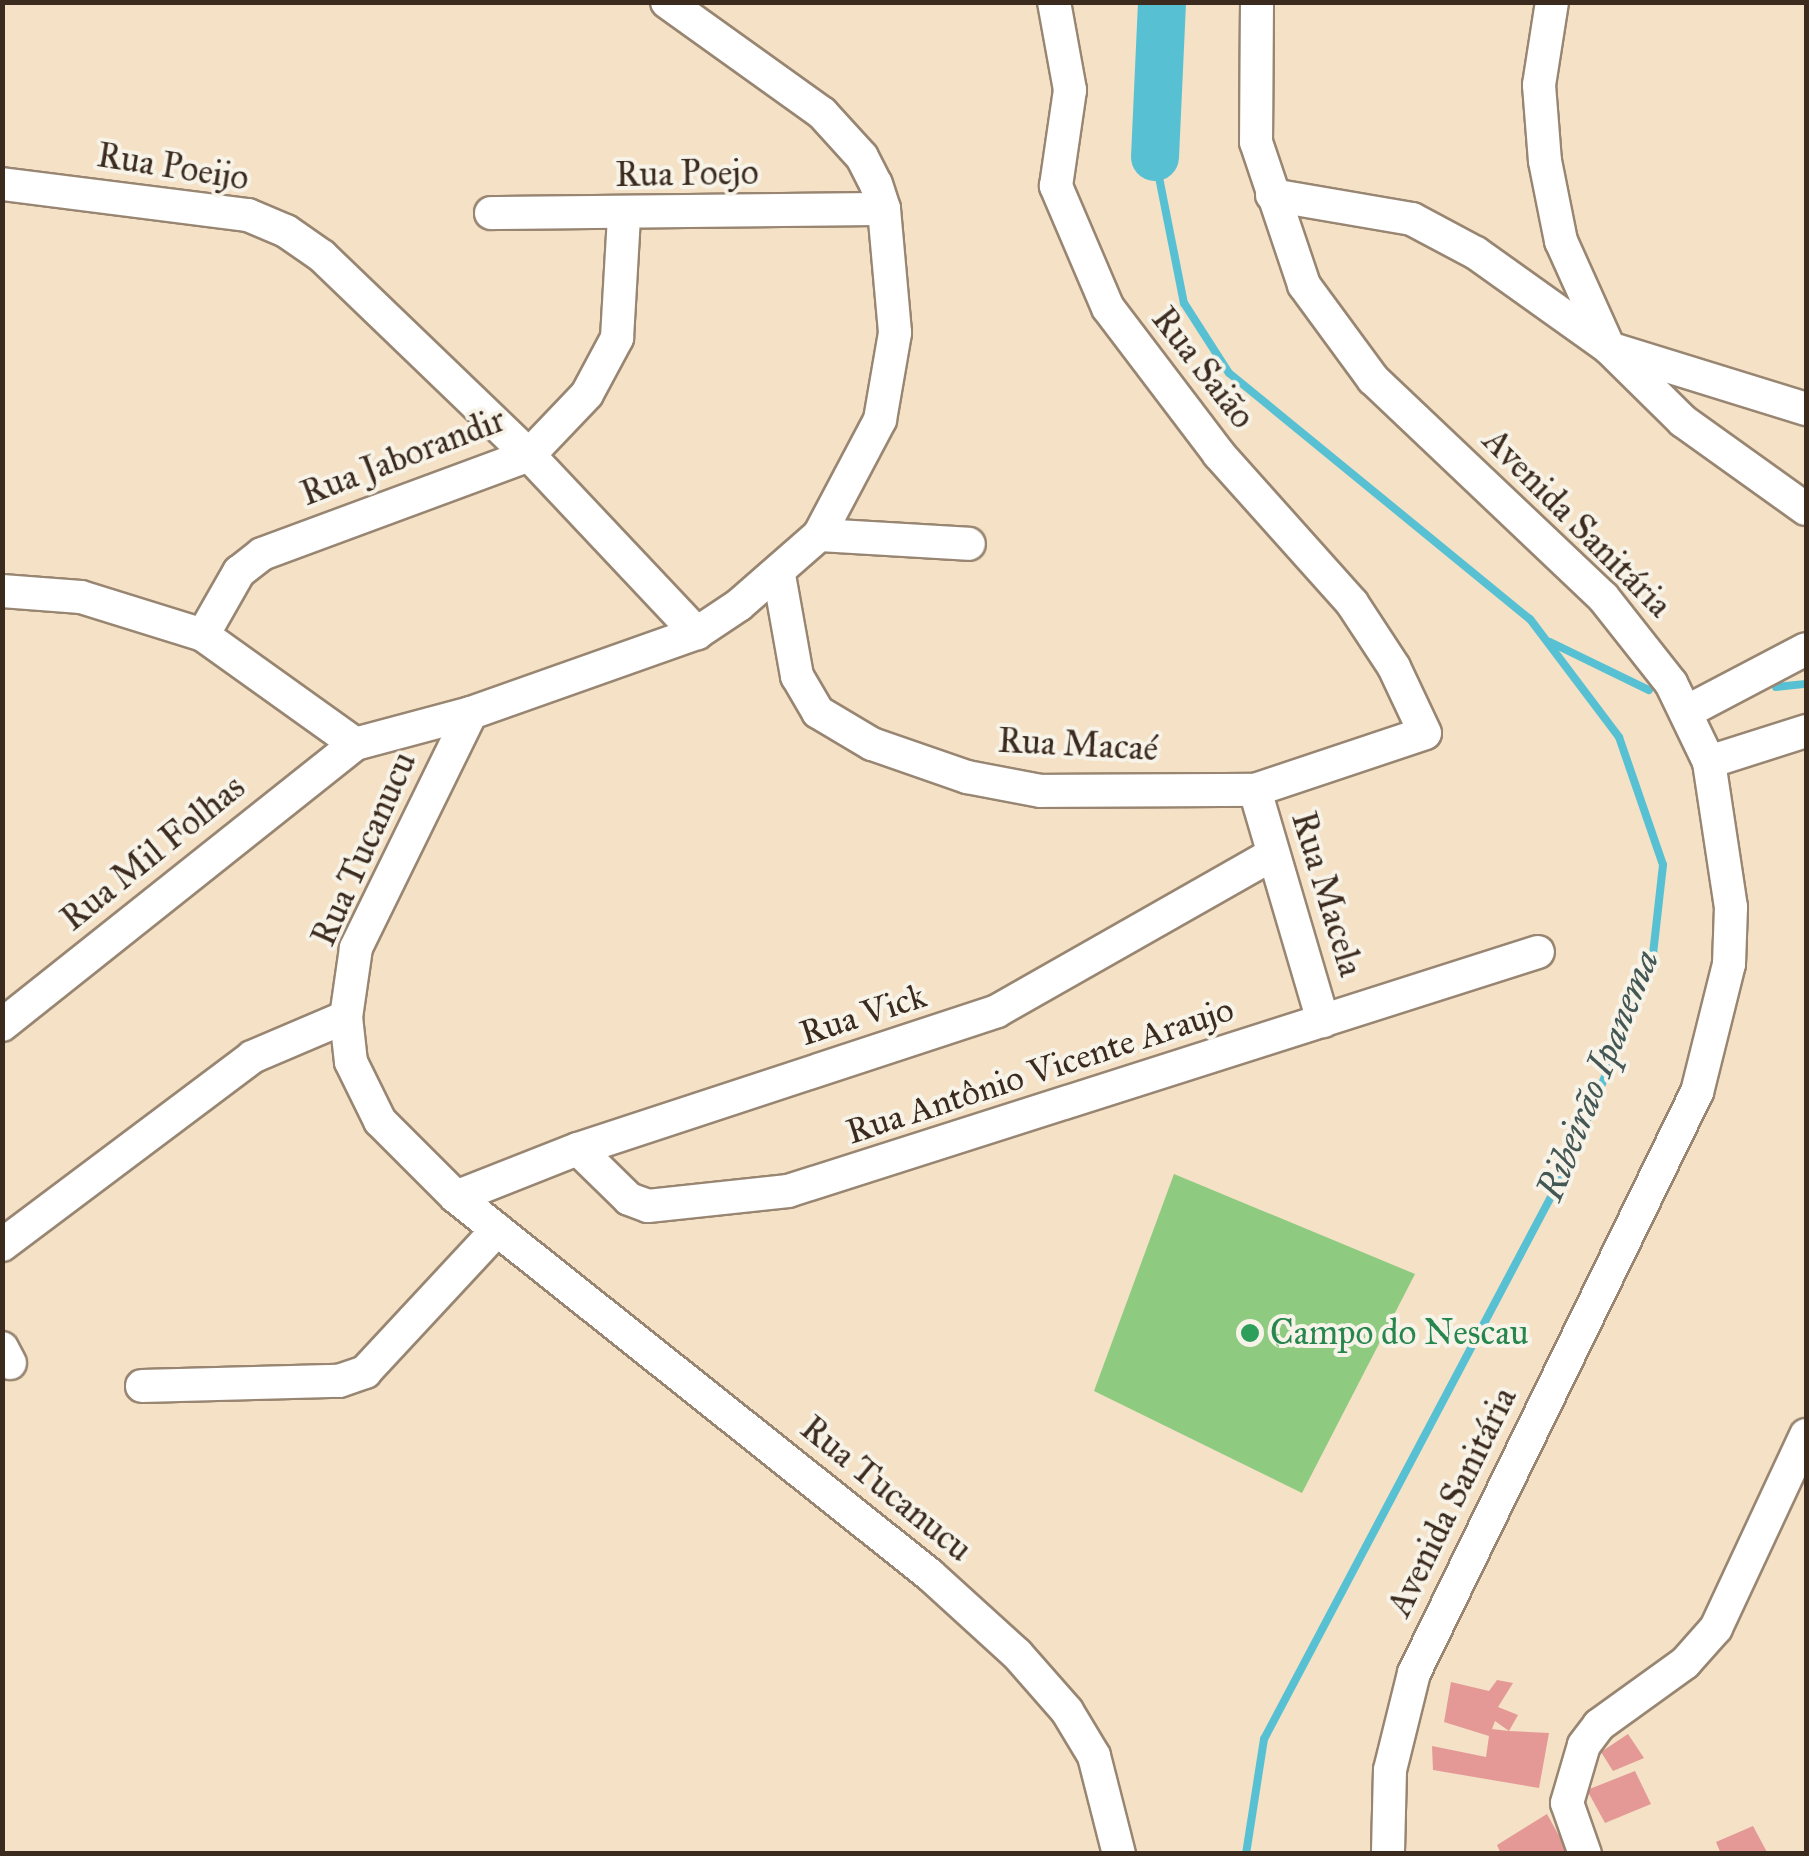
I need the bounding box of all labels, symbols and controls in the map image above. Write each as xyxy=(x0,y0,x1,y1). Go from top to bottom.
street label: Rua Poeijo xyxy=(94,134,252,200)
street label: Rua Poejo xyxy=(615,152,759,196)
street label: Rua Saião xyxy=(1143,299,1263,437)
street label: Rua Jaborandir xyxy=(295,399,511,515)
street label: Avenida Sanitária xyxy=(1474,420,1680,626)
street label: Rua Macaé xyxy=(997,720,1159,770)
street label: Rua Tucanucu xyxy=(303,746,425,952)
street label: Rua Mil Folhas xyxy=(53,766,253,940)
street label: Rua Macela xyxy=(1282,807,1372,981)
water label: Ribeirão Ipanema xyxy=(1527,943,1669,1207)
street label: Rua Vick xyxy=(795,975,931,1055)
street label: Rua Antônio Vicente Araujo xyxy=(841,988,1239,1154)
place label: Campo do Nescau xyxy=(1270,1312,1529,1354)
marker: Campo do Nescau xyxy=(1239,1322,1261,1344)
street label: Avenida Sanitária xyxy=(1378,1381,1526,1623)
street label: Rua Tucanucu xyxy=(792,1407,980,1571)

